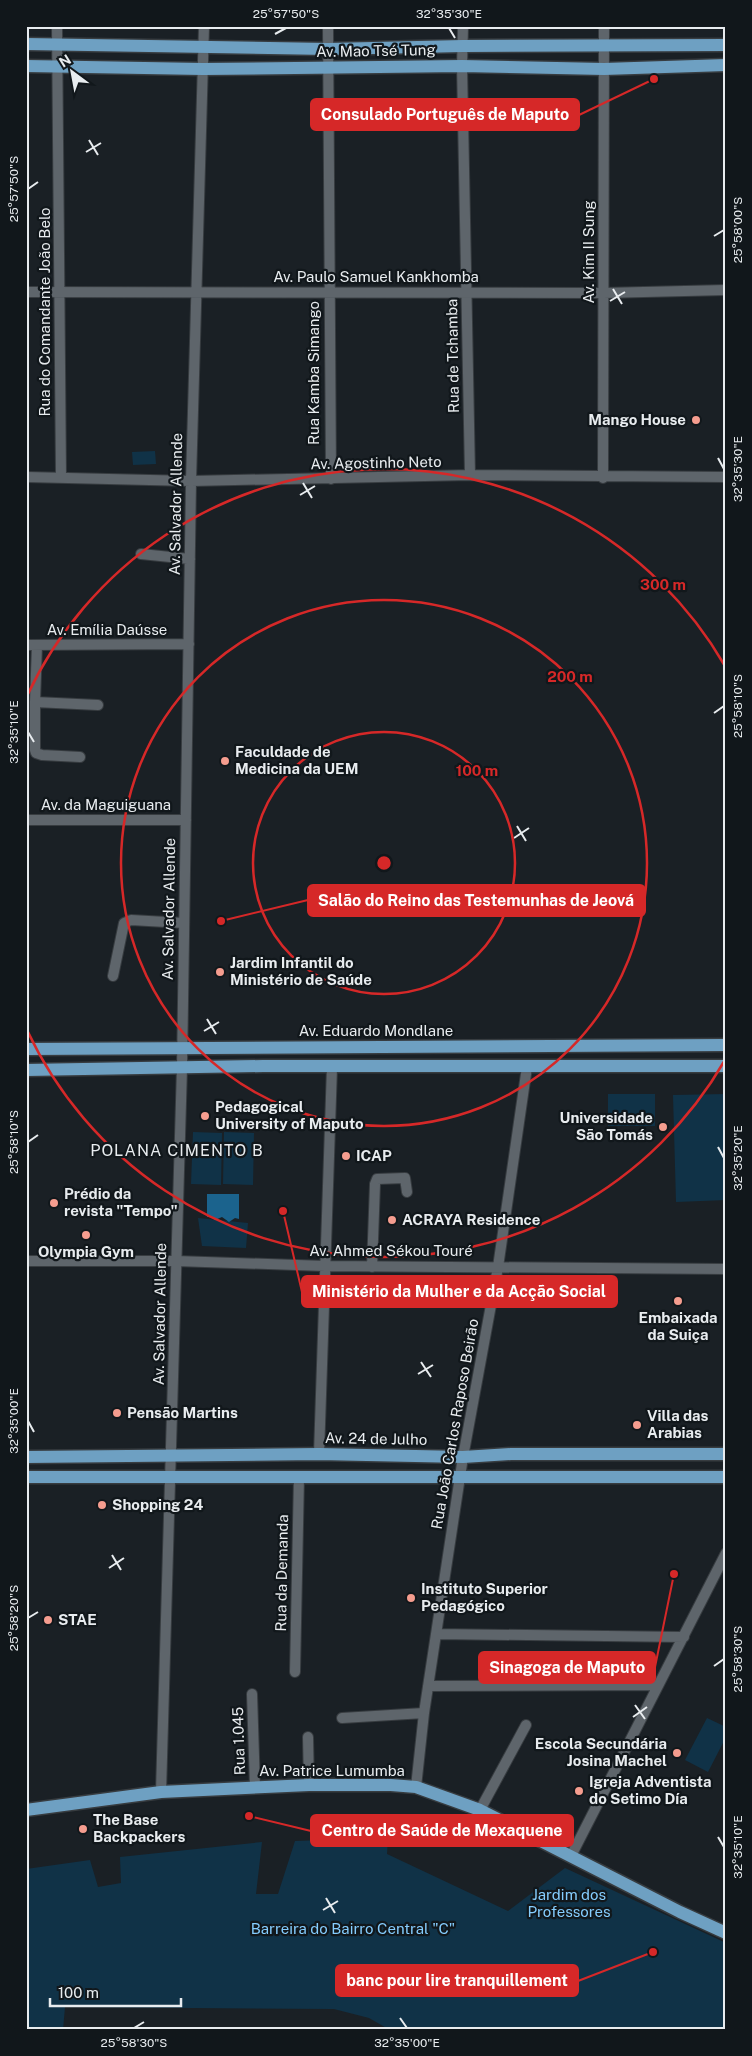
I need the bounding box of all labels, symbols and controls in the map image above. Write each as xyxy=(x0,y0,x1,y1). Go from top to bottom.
text: 25°57'50"S xyxy=(253,7,319,21)
text: 32°35'30"E xyxy=(416,7,482,21)
street label: Av. Mao Tsé Tung xyxy=(316,41,436,60)
north arrow xyxy=(48,48,98,98)
text: N xyxy=(56,51,74,71)
callout: Consulado Português de Maputo xyxy=(311,99,579,130)
text: Consulado Português de Maputo xyxy=(321,105,569,124)
text: 25°57'50"S xyxy=(7,156,21,222)
text: 25°58'00"S xyxy=(731,197,745,263)
street label: Av. Kim II Sung xyxy=(580,200,597,304)
street label: Rua do Comandante João Belo xyxy=(36,207,53,417)
street label: Av. Paulo Samuel Kankhomba xyxy=(273,268,479,285)
street label: Rua de Tchamba xyxy=(443,299,462,413)
street label: Rua Kamba Simango xyxy=(305,301,322,445)
place label: Mango House xyxy=(588,411,686,428)
marker: Mango House xyxy=(690,414,702,426)
street label: Av. Salvador Allende xyxy=(166,433,185,575)
text: 32°35'30"E xyxy=(731,436,745,502)
street label: Av. Agostinho Neto xyxy=(310,453,442,472)
text: 300 m xyxy=(640,576,686,593)
street label: Av. Emília Daússe xyxy=(47,621,167,638)
text: 200 m xyxy=(547,668,593,685)
text: 25°58'10"S xyxy=(731,674,745,738)
text: 32°35'10"E xyxy=(7,700,21,764)
place label: Faculdade de Medicina da UEM xyxy=(235,743,358,777)
marker: Faculdade de Medicina da UEM xyxy=(219,755,231,767)
text: 100 m xyxy=(456,762,498,779)
street label: Av. da Maguiguana xyxy=(41,796,171,813)
street label: Av. Salvador Allende xyxy=(159,838,178,980)
centre of rings xyxy=(375,854,393,872)
callout: Salão do Reino das Testemunhas de Jeová xyxy=(308,885,645,916)
text: Salão do Reino das Testemunhas de Jeová xyxy=(318,891,634,910)
place label: Jardim Infantil do Ministério de Saúde xyxy=(230,954,372,988)
marker: Jardim Infantil do Ministério de Saúde xyxy=(214,966,226,978)
street label: Av. Eduardo Mondlane xyxy=(299,1022,453,1039)
place label: Pedagogical University of Maputo xyxy=(215,1098,364,1132)
place label: Universidade São Tomás xyxy=(560,1109,653,1143)
text: 25°58'10"S xyxy=(7,1110,21,1174)
marker: Pedagogical University of Maputo xyxy=(199,1110,211,1122)
marker: Universidade São Tomás xyxy=(657,1121,669,1133)
text: 32°35'20"E xyxy=(731,1125,745,1191)
district label: POLANA CIMENTO B xyxy=(90,1141,264,1160)
place label: ICAP xyxy=(356,1147,392,1164)
marker: ICAP xyxy=(340,1150,352,1162)
place label: Prédio da revista "Tempo" xyxy=(64,1185,178,1219)
marker: Prédio da revista "Tempo" xyxy=(48,1197,60,1209)
place label: ACRAYA Residence xyxy=(402,1211,540,1228)
marker: ACRAYA Residence xyxy=(386,1214,398,1226)
marker: Olympia Gym xyxy=(80,1229,92,1241)
street label: Av. Ahmed Sékou Touré xyxy=(309,1242,473,1259)
place label: Olympia Gym xyxy=(38,1243,134,1260)
street label: Av. Salvador Allende xyxy=(150,1243,169,1385)
callout: Ministério da Mulher e da Acção Social xyxy=(302,1276,617,1307)
text: Ministério da Mulher e da Acção Social xyxy=(312,1282,606,1301)
marker: Embaixada da Suiça xyxy=(672,1295,684,1307)
place label: Embaixada da Suiça xyxy=(638,1309,718,1343)
street label: Rua João Carlos Raposo Beirão xyxy=(428,1317,481,1530)
text: 32°35'00"E xyxy=(7,1388,21,1454)
place label: Pensão Martins xyxy=(127,1404,238,1421)
marker: Pensão Martins xyxy=(111,1407,123,1419)
place label: Villa das Arabias xyxy=(647,1407,709,1441)
marker: Villa das Arabias xyxy=(631,1419,643,1431)
street label: Av. 24 de Julho xyxy=(325,1429,427,1448)
place label: Shopping 24 xyxy=(112,1496,203,1513)
marker: Shopping 24 xyxy=(96,1499,108,1511)
street label: Rua da Demanda xyxy=(272,1514,291,1632)
place label: Instituto Superior Pedagógico xyxy=(421,1580,548,1614)
text: 25°58'20"S xyxy=(7,1585,21,1651)
marker: Instituto Superior Pedagógico xyxy=(405,1592,417,1604)
place label: STAE xyxy=(58,1611,97,1628)
marker: STAE xyxy=(42,1614,54,1626)
text: 25°58'30"S xyxy=(731,1626,745,1692)
callout: Sinagoga de Maputo xyxy=(479,1652,655,1683)
text: Sinagoga de Maputo xyxy=(489,1658,645,1677)
street label: Rua 1.045 xyxy=(229,1707,248,1775)
place label: Escola Secundária Josina Machel xyxy=(535,1735,667,1769)
marker: Escola Secundária Josina Machel xyxy=(671,1747,683,1759)
street label: Av. Patrice Lumumba xyxy=(259,1762,405,1779)
place label: Igreja Adventista do Setimo Día xyxy=(589,1773,711,1807)
marker: Igreja Adventista do Setimo Día xyxy=(573,1785,585,1797)
place label: The Base Backpackers xyxy=(93,1811,185,1845)
callout: Centro de Saúde de Mexaquene xyxy=(311,1815,573,1846)
text: 32°35'10"E xyxy=(731,1815,745,1879)
text: Centro de Saúde de Mexaquene xyxy=(321,1821,563,1840)
marker: The Base Backpackers xyxy=(77,1823,89,1835)
park label: Jardim dos Professores xyxy=(527,1886,611,1920)
park label: Barreira do Bairro Central "C" xyxy=(251,1920,455,1937)
callout: banc pour lire tranquillement xyxy=(336,1965,578,1996)
text: banc pour lire tranquillement xyxy=(346,1971,568,1990)
scale bar xyxy=(50,1976,181,2008)
text: 100 m xyxy=(58,1984,99,2001)
text: 25°58'30"S xyxy=(101,2036,167,2050)
text: 32°35'00"E xyxy=(374,2036,440,2050)

